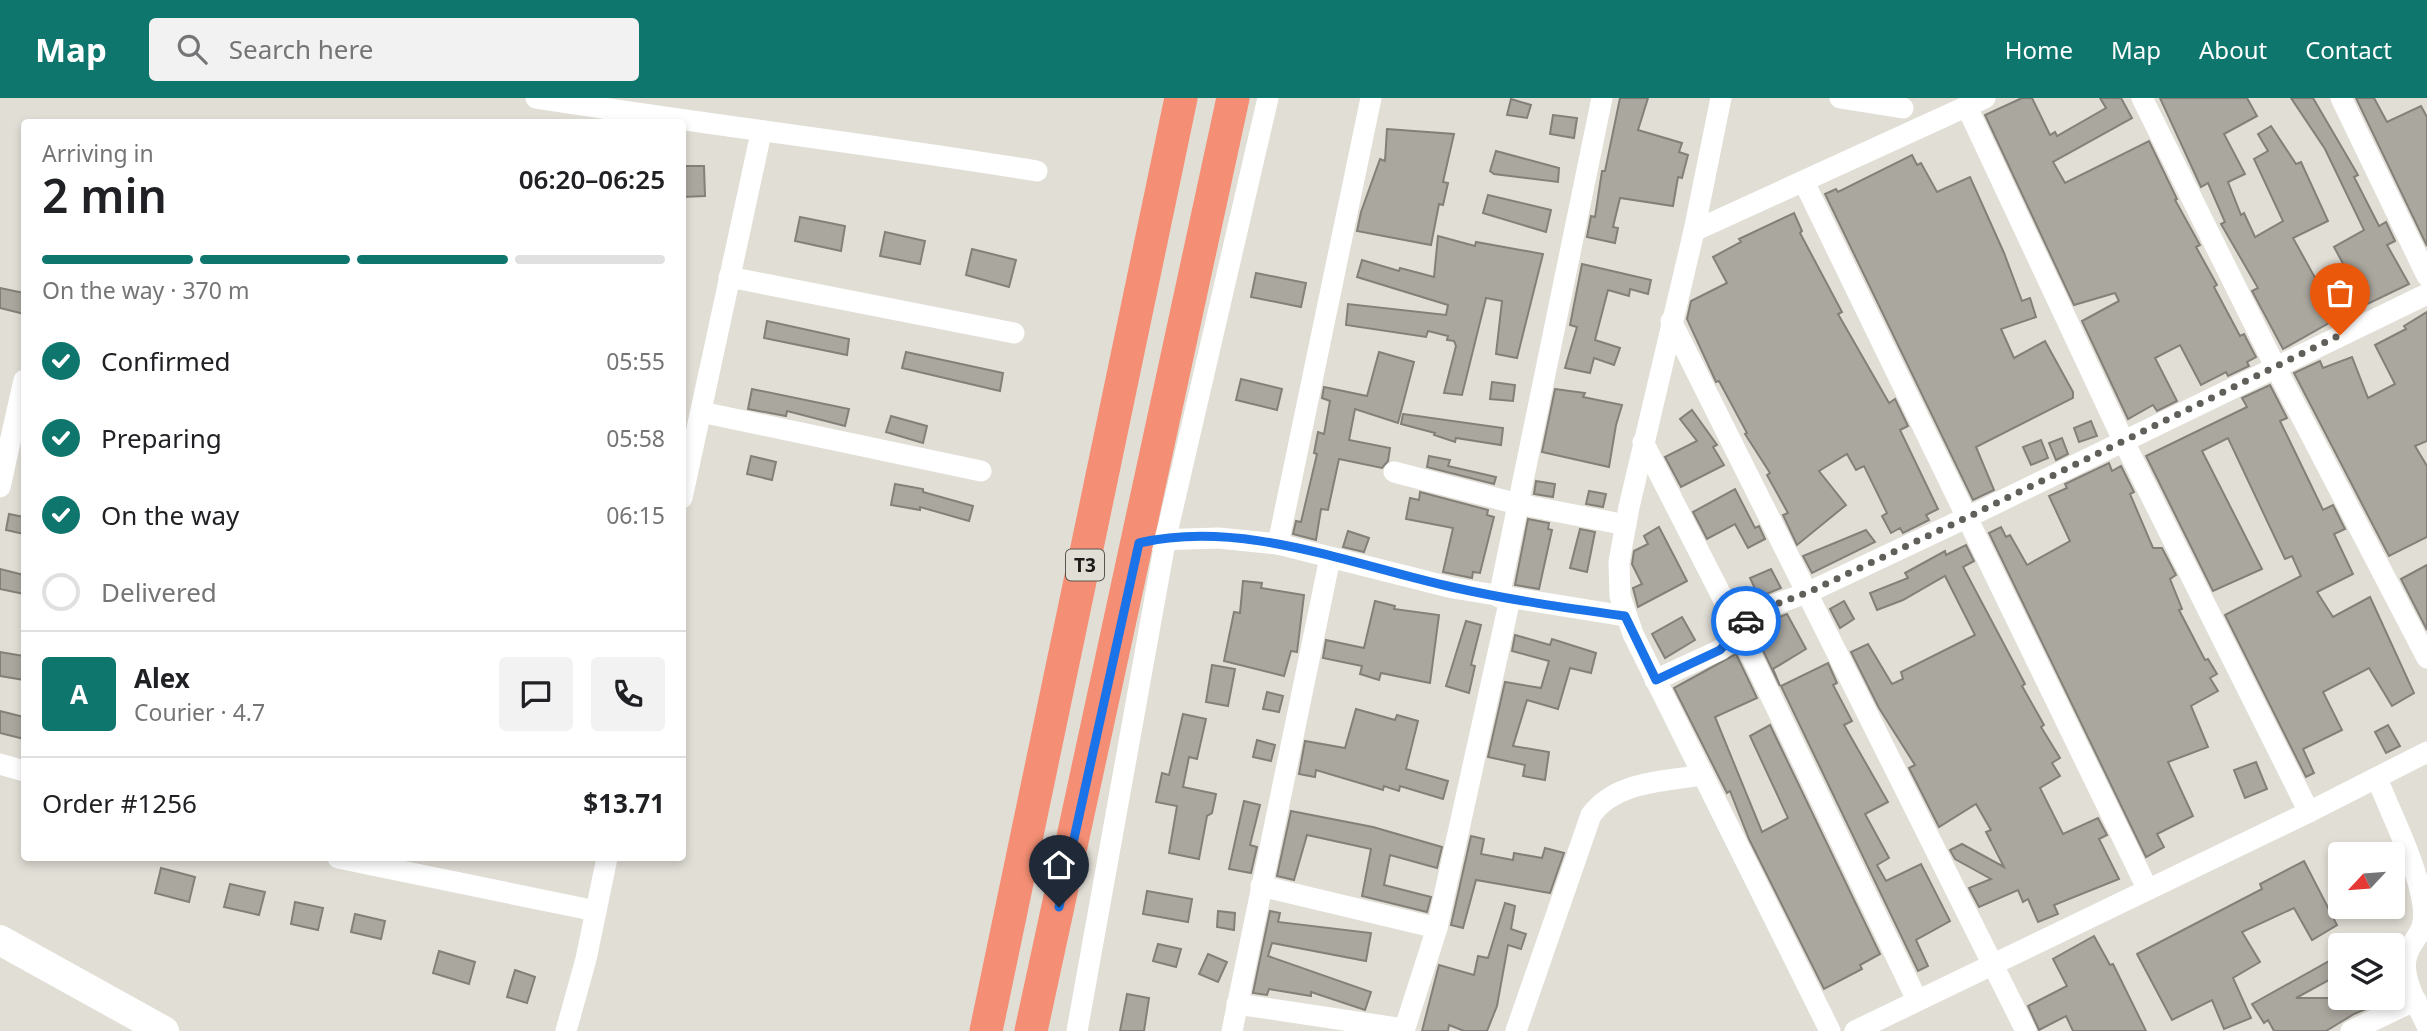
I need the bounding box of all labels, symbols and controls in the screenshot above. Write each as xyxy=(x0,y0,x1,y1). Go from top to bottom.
search box xyxy=(149,18,639,81)
text: Map xyxy=(35,27,107,72)
icon: search xyxy=(173,30,211,68)
text: Search here xyxy=(229,31,373,67)
text: Home xyxy=(2005,33,2073,66)
text: Map xyxy=(2111,33,2161,66)
text: About xyxy=(2199,33,2267,66)
text: Contact xyxy=(2305,33,2392,66)
text: Arriving in xyxy=(42,137,154,169)
text: 06:20–06:25 xyxy=(519,161,665,197)
text: 2 min xyxy=(42,164,167,226)
pin xyxy=(2310,263,2370,335)
text: On the way · 370 m xyxy=(42,274,249,306)
icon: bag xyxy=(2321,274,2359,312)
icon: check xyxy=(42,342,80,380)
text: Confirmed xyxy=(101,343,231,379)
text: 05:55 xyxy=(606,345,665,377)
icon: check xyxy=(42,419,80,457)
text: Preparing xyxy=(101,420,222,456)
text: 05:58 xyxy=(606,422,665,454)
icon: check xyxy=(42,496,80,534)
text: On the way xyxy=(101,497,239,533)
text: 06:15 xyxy=(606,499,665,531)
road number: T3 xyxy=(1066,550,1104,580)
text: Delivered xyxy=(101,574,217,610)
courier xyxy=(1711,586,1781,656)
icon: car xyxy=(1727,602,1765,640)
button: chat xyxy=(499,657,573,731)
button: phone xyxy=(591,657,665,731)
text: Alex xyxy=(134,660,190,696)
text: A xyxy=(70,676,88,712)
text: Courier · 4.7 xyxy=(134,696,265,728)
text: Order #1256 xyxy=(42,785,197,821)
text: $13.71 xyxy=(583,785,665,821)
pin xyxy=(1029,835,1089,907)
north arrow xyxy=(2328,842,2404,919)
map controls xyxy=(2328,842,2405,1010)
icon: home xyxy=(1040,846,1078,884)
button: layers xyxy=(2328,933,2405,1010)

